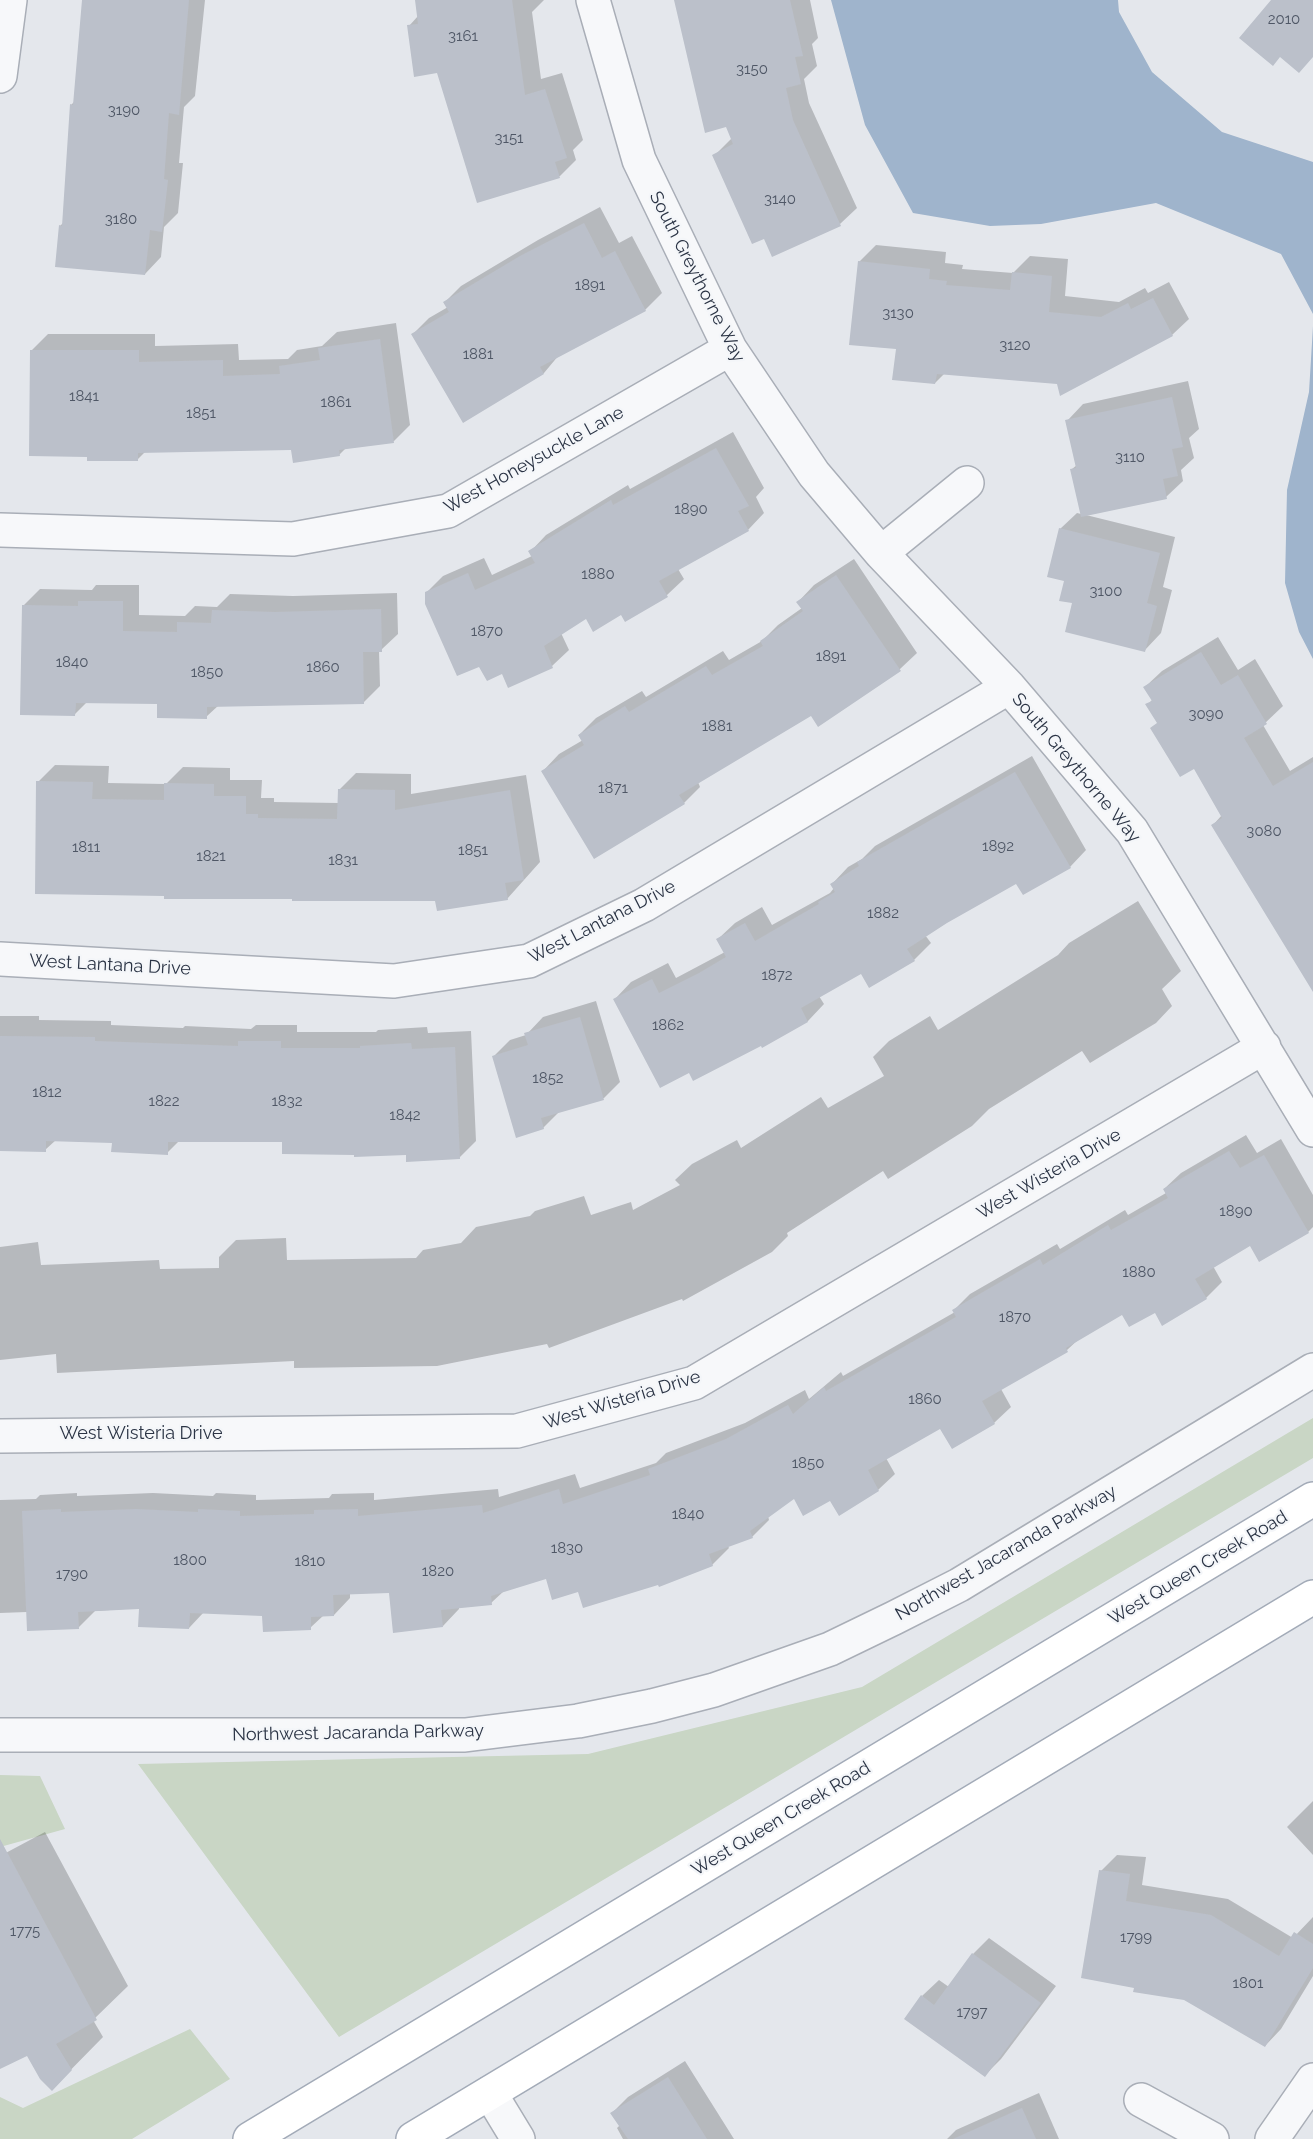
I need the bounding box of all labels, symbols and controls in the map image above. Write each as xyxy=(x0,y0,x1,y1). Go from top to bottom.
house number: 2010 xyxy=(1268,10,1300,28)
house number: 3161 xyxy=(448,27,478,45)
house number: 3150 xyxy=(736,60,768,78)
house number: 3190 xyxy=(108,101,140,119)
house number: 3151 xyxy=(494,129,524,147)
street label: South Greythorne Way xyxy=(645,188,749,366)
house number: 3140 xyxy=(764,190,796,208)
house number: 3180 xyxy=(105,210,137,228)
house number: 1891 xyxy=(575,276,605,294)
house number: 3130 xyxy=(882,304,914,322)
house number: 3120 xyxy=(999,336,1031,354)
house number: 1881 xyxy=(463,345,493,363)
house number: 1841 xyxy=(69,387,99,405)
house number: 1861 xyxy=(321,393,351,411)
street label: West Honeysuckle Lane xyxy=(440,402,628,518)
house number: 1851 xyxy=(186,404,216,422)
house number: 3110 xyxy=(1115,448,1145,466)
house number: 1890 xyxy=(674,500,708,518)
house number: 1880 xyxy=(581,565,615,583)
house number: 3100 xyxy=(1090,582,1122,600)
house number: 1870 xyxy=(471,622,503,640)
house number: 1891 xyxy=(816,647,846,665)
house number: 1840 xyxy=(56,653,88,671)
house number: 1860 xyxy=(306,658,340,676)
house number: 1850 xyxy=(191,663,223,681)
street label: South Greythorne Way xyxy=(1007,689,1145,847)
house number: 3090 xyxy=(1188,705,1224,723)
house number: 1881 xyxy=(702,717,732,735)
house number: 1871 xyxy=(598,779,628,797)
house number: 3080 xyxy=(1246,822,1282,840)
house number: 1892 xyxy=(982,837,1014,855)
house number: 1811 xyxy=(72,838,100,856)
house number: 1851 xyxy=(458,841,488,859)
house number: 1821 xyxy=(196,847,226,865)
house number: 1831 xyxy=(328,851,358,869)
street label: West Lantana Drive xyxy=(525,876,679,968)
house number: 1882 xyxy=(867,904,899,922)
street label: West Lantana Drive xyxy=(29,950,191,980)
house number: 1872 xyxy=(761,966,793,984)
house number: 1862 xyxy=(652,1016,684,1034)
house number: 1852 xyxy=(532,1069,564,1087)
house number: 1812 xyxy=(32,1083,62,1101)
house number: 1822 xyxy=(149,1092,179,1110)
house number: 1832 xyxy=(271,1092,303,1110)
house number: 1842 xyxy=(389,1106,421,1124)
street label: West Wisteria Drive xyxy=(973,1124,1125,1224)
house number: 1890 xyxy=(1219,1202,1253,1220)
house number: 1880 xyxy=(1122,1263,1156,1281)
house number: 1870 xyxy=(999,1308,1031,1326)
street label: West Wisteria Drive xyxy=(541,1366,703,1434)
house number: 1860 xyxy=(908,1390,942,1408)
street label: West Wisteria Drive xyxy=(60,1423,222,1445)
house number: 1850 xyxy=(792,1454,824,1472)
street label: Northwest Jacaranda Parkway xyxy=(892,1481,1120,1625)
house number: 1840 xyxy=(672,1505,704,1523)
street label: West Queen Creek Road xyxy=(1105,1506,1291,1630)
house number: 1830 xyxy=(551,1539,583,1557)
house number: 1800 xyxy=(173,1551,207,1569)
house number: 1810 xyxy=(295,1552,325,1570)
house number: 1820 xyxy=(422,1562,454,1580)
house number: 1790 xyxy=(56,1565,88,1583)
street label: Northwest Jacaranda Parkway xyxy=(232,1720,484,1746)
street label: West Queen Creek Road xyxy=(688,1757,874,1881)
house number: 1775 xyxy=(10,1922,40,1940)
house number: 1799 xyxy=(1120,1928,1152,1946)
house number: 1801 xyxy=(1233,1974,1263,1992)
house number: 1797 xyxy=(956,2003,988,2021)

